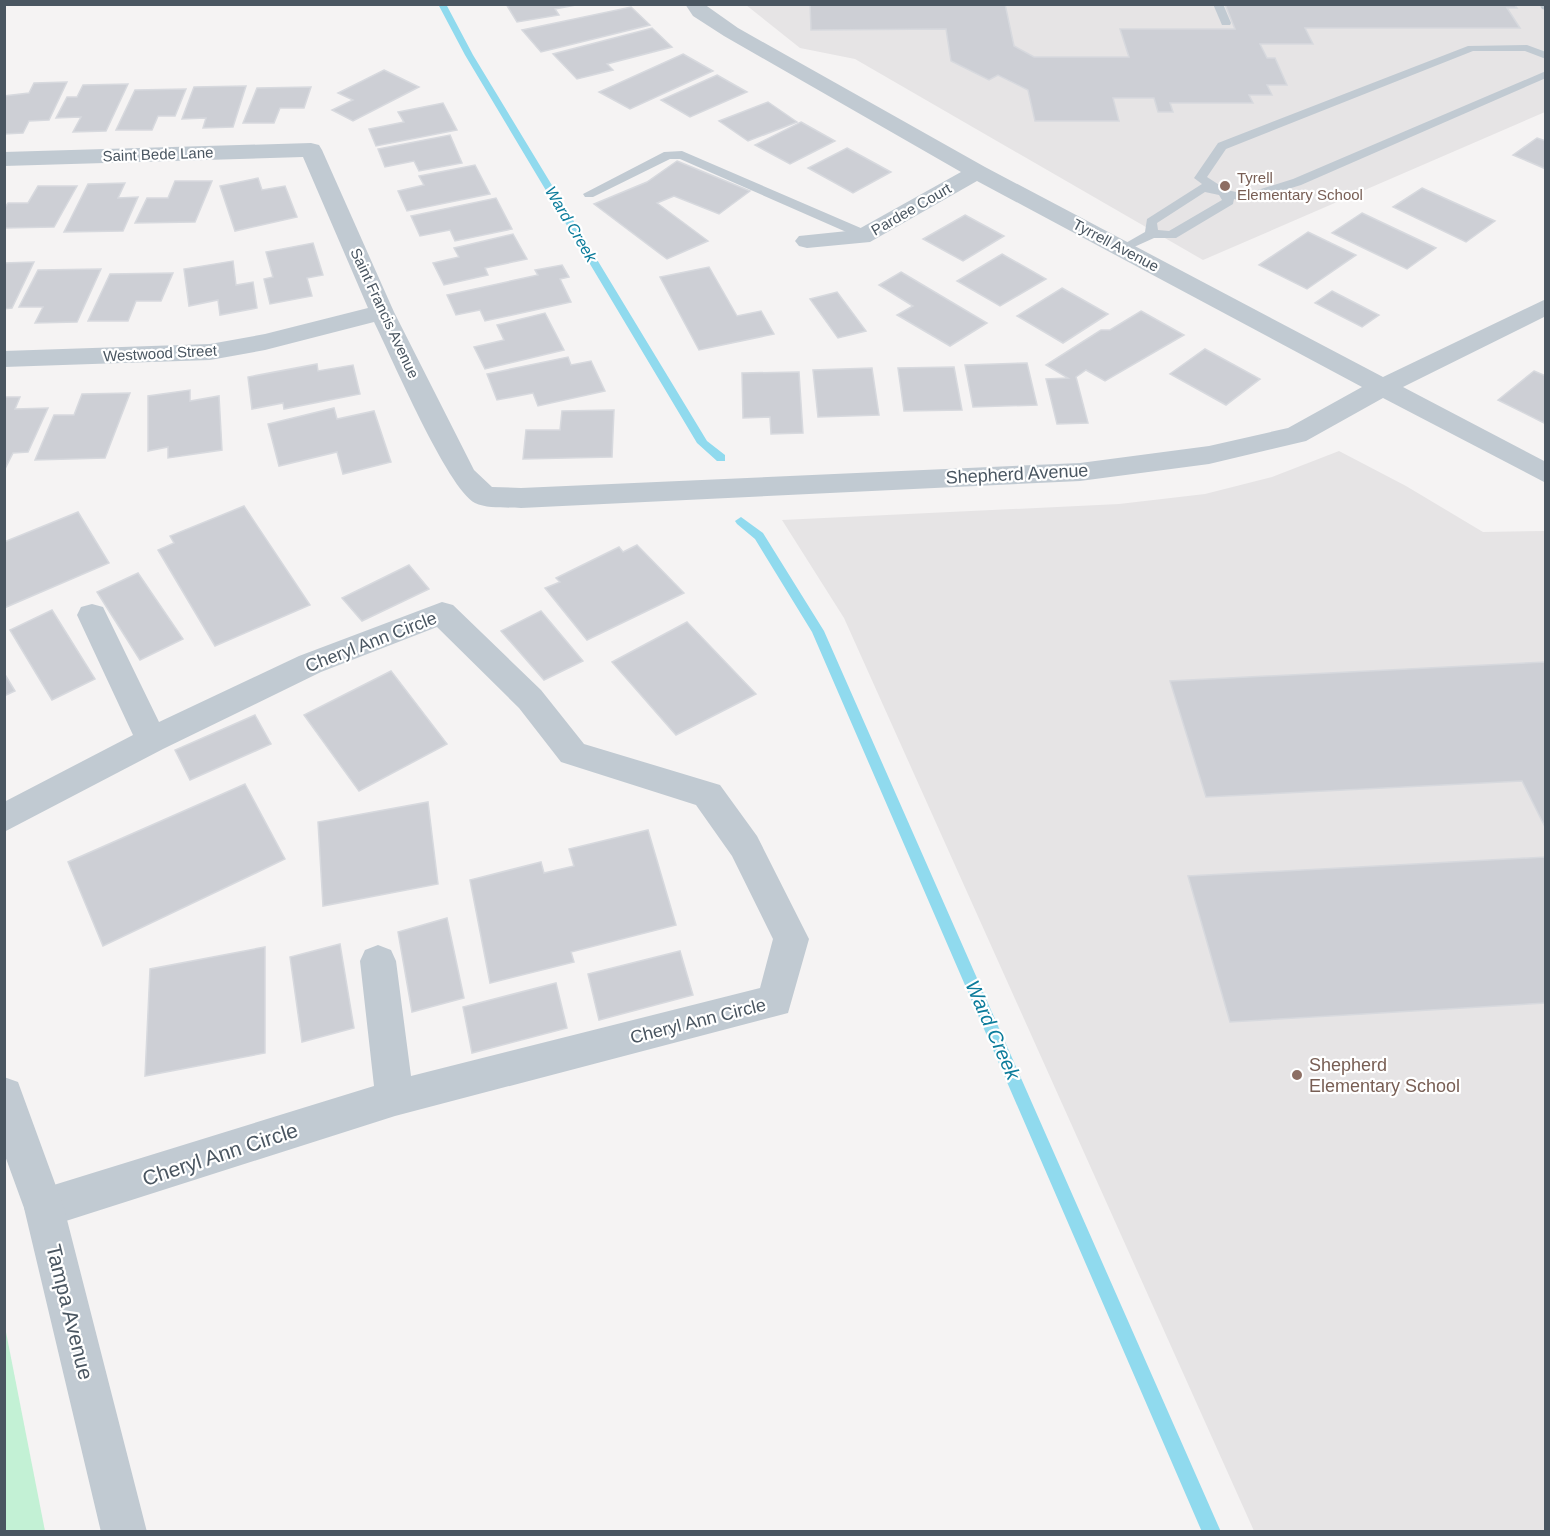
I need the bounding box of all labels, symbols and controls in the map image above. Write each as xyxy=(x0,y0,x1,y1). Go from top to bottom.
street label: Saint Bede Lane xyxy=(102,144,214,164)
place label: Tyrell Elementary School xyxy=(1237,169,1363,203)
street label: Pardee Court xyxy=(868,179,955,239)
marker: Tyrell Elementary School xyxy=(1218,179,1232,193)
water label: Ward Creek xyxy=(542,183,601,266)
street label: Tyrrell Avenue xyxy=(1070,215,1162,275)
street label: Saint Francis Avenue xyxy=(347,245,423,381)
street label: Westwood Street xyxy=(103,341,218,364)
street label: Shepherd Avenue xyxy=(945,460,1089,488)
street label: Cheryl Ann Circle xyxy=(303,608,439,676)
water label: Ward Creek xyxy=(961,977,1025,1084)
street label: Cheryl Ann Circle xyxy=(628,994,768,1048)
place label: Shepherd Elementary School xyxy=(1309,1055,1460,1096)
marker: Shepherd Elementary School xyxy=(1290,1068,1304,1082)
street label: Cheryl Ann Circle xyxy=(139,1118,301,1190)
street label: Tampa Avenue xyxy=(42,1242,98,1382)

